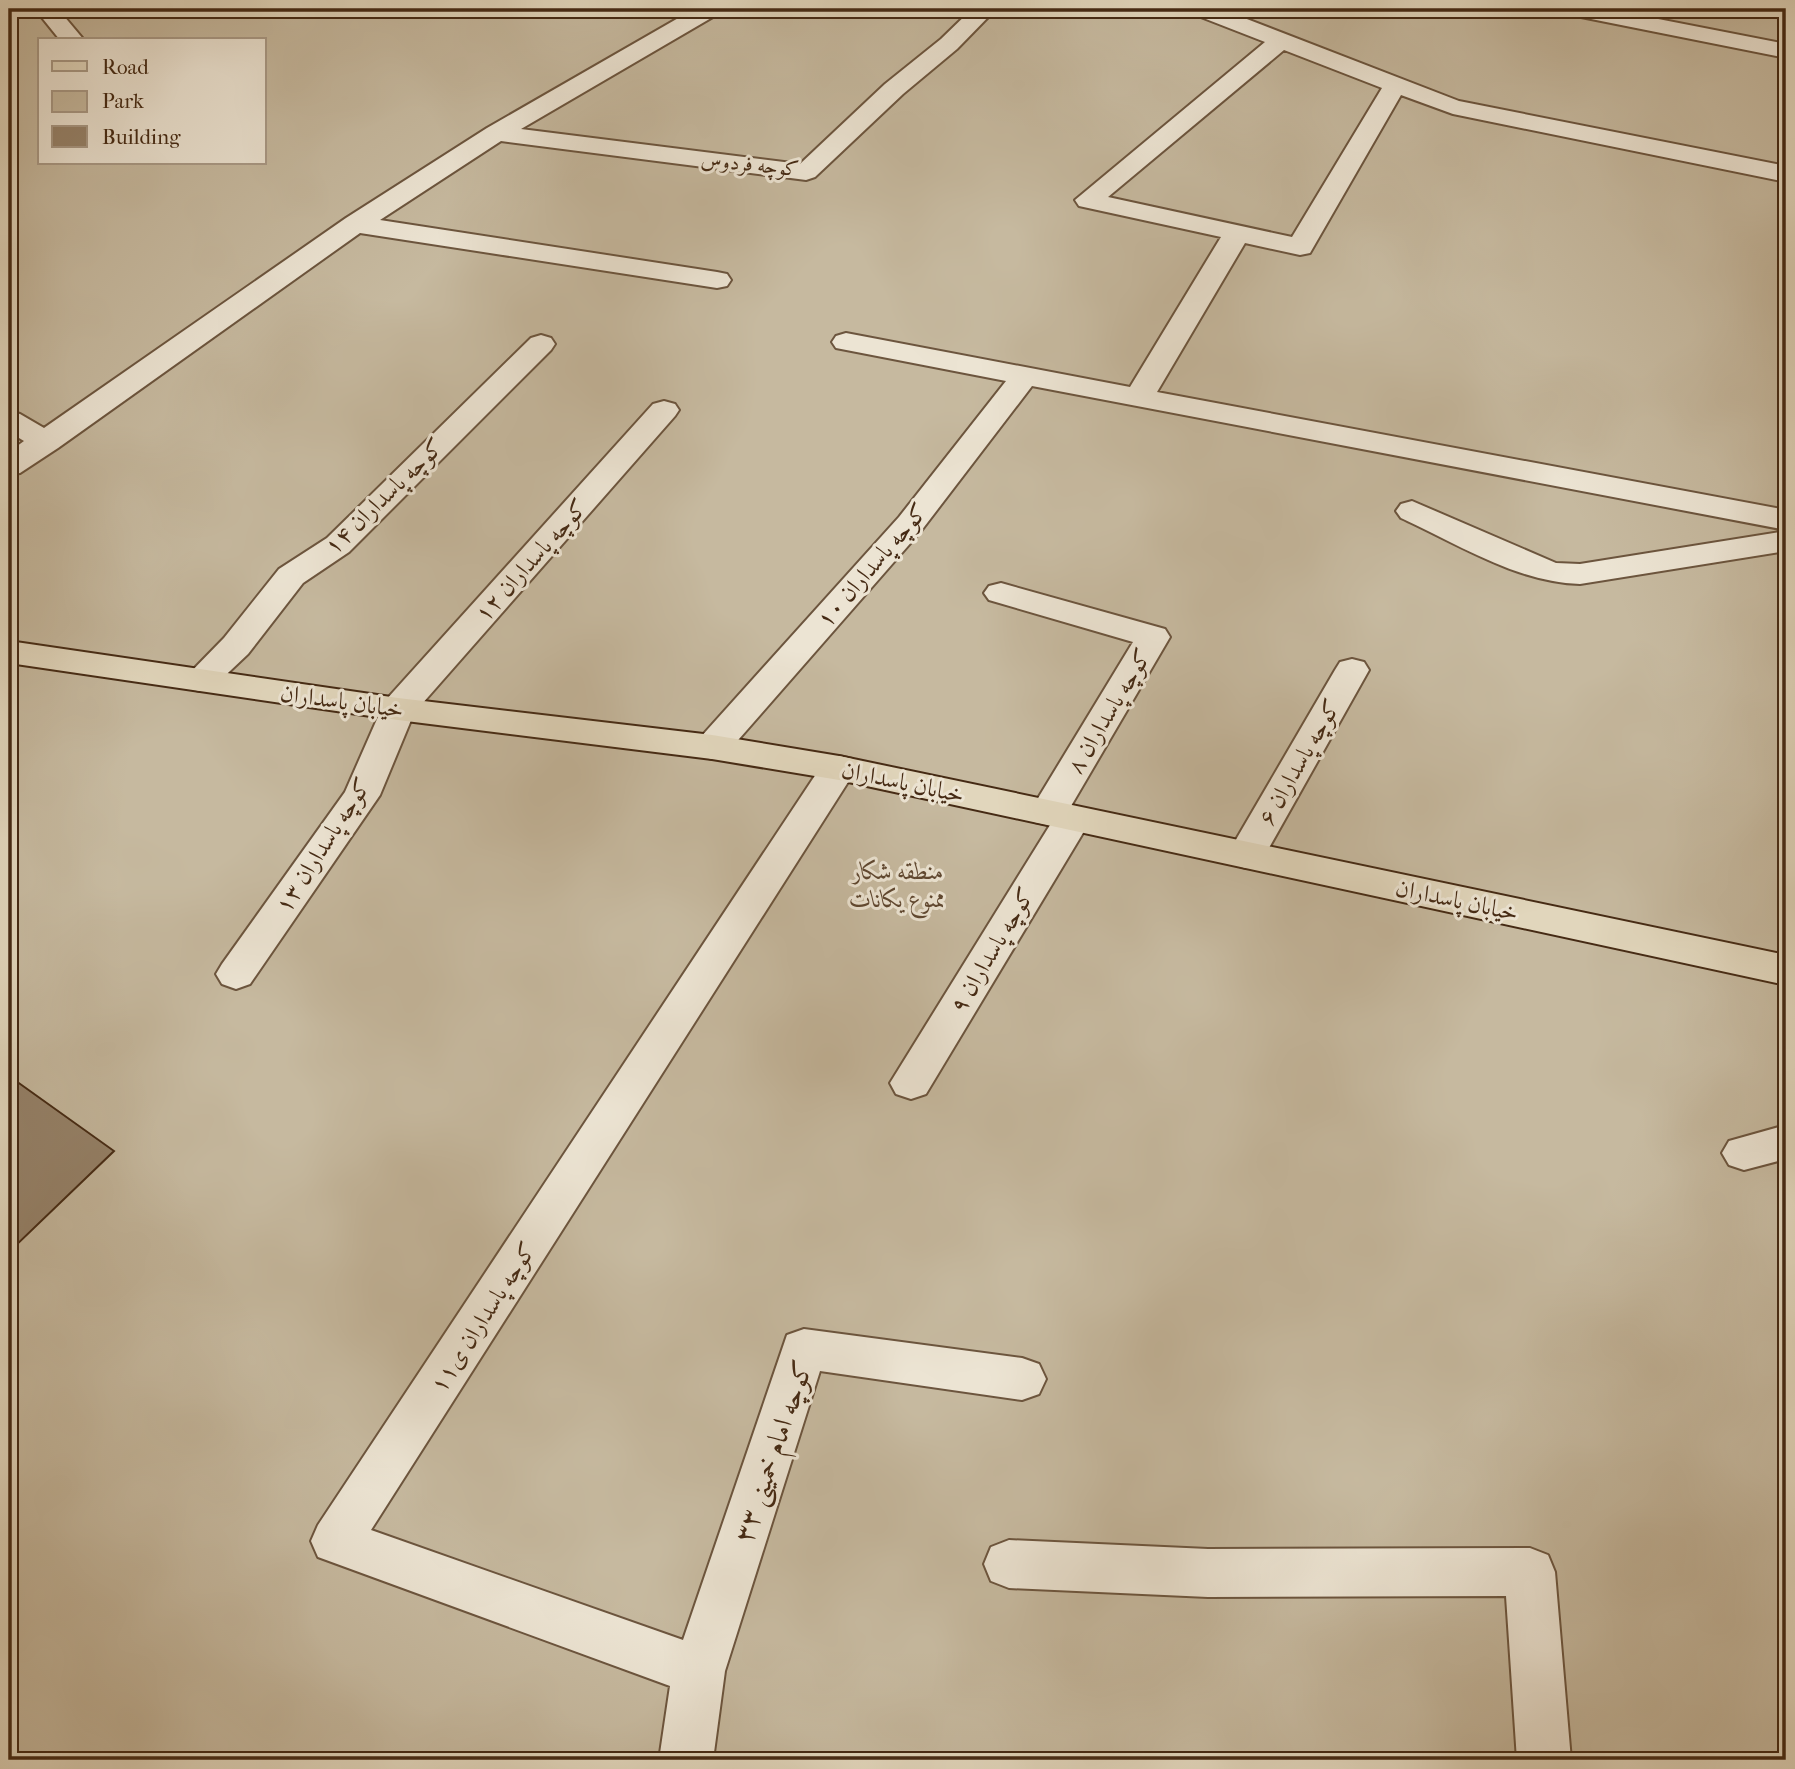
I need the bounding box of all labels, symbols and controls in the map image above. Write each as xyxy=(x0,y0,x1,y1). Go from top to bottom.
legend xyxy=(38,38,266,164)
text: Road xyxy=(102,55,149,79)
text: Park xyxy=(102,89,144,113)
text: Building xyxy=(102,125,181,149)
street label: کوچه فردوس xyxy=(700,147,800,183)
street label: کوچه پاسداران ۱۴ xyxy=(319,432,452,562)
street label: کوچه پاسداران ۱۲ xyxy=(469,493,595,629)
street label: کوچه پاسداران ۱۰ xyxy=(811,497,936,635)
street label: کوچه پاسداران ۸ xyxy=(1061,643,1160,780)
street label: خیابان پاسداران xyxy=(278,678,406,727)
street label: کوچه پاسداران ۶ xyxy=(1252,694,1349,831)
street label: خیابان پاسداران xyxy=(838,755,967,812)
street label: کوچه پاسداران ۱۳ xyxy=(269,772,379,919)
park label: منطقه شکار ممنوع یکانات xyxy=(849,857,947,919)
street label: خیابان پاسداران xyxy=(1392,873,1521,930)
street label: کوچه پاسداران ۹ xyxy=(944,882,1043,1019)
street label: کوچه پاسداران ی۱۱ xyxy=(424,1237,544,1399)
street label: کوچه امام خمینی ۳۳ xyxy=(726,1356,827,1549)

